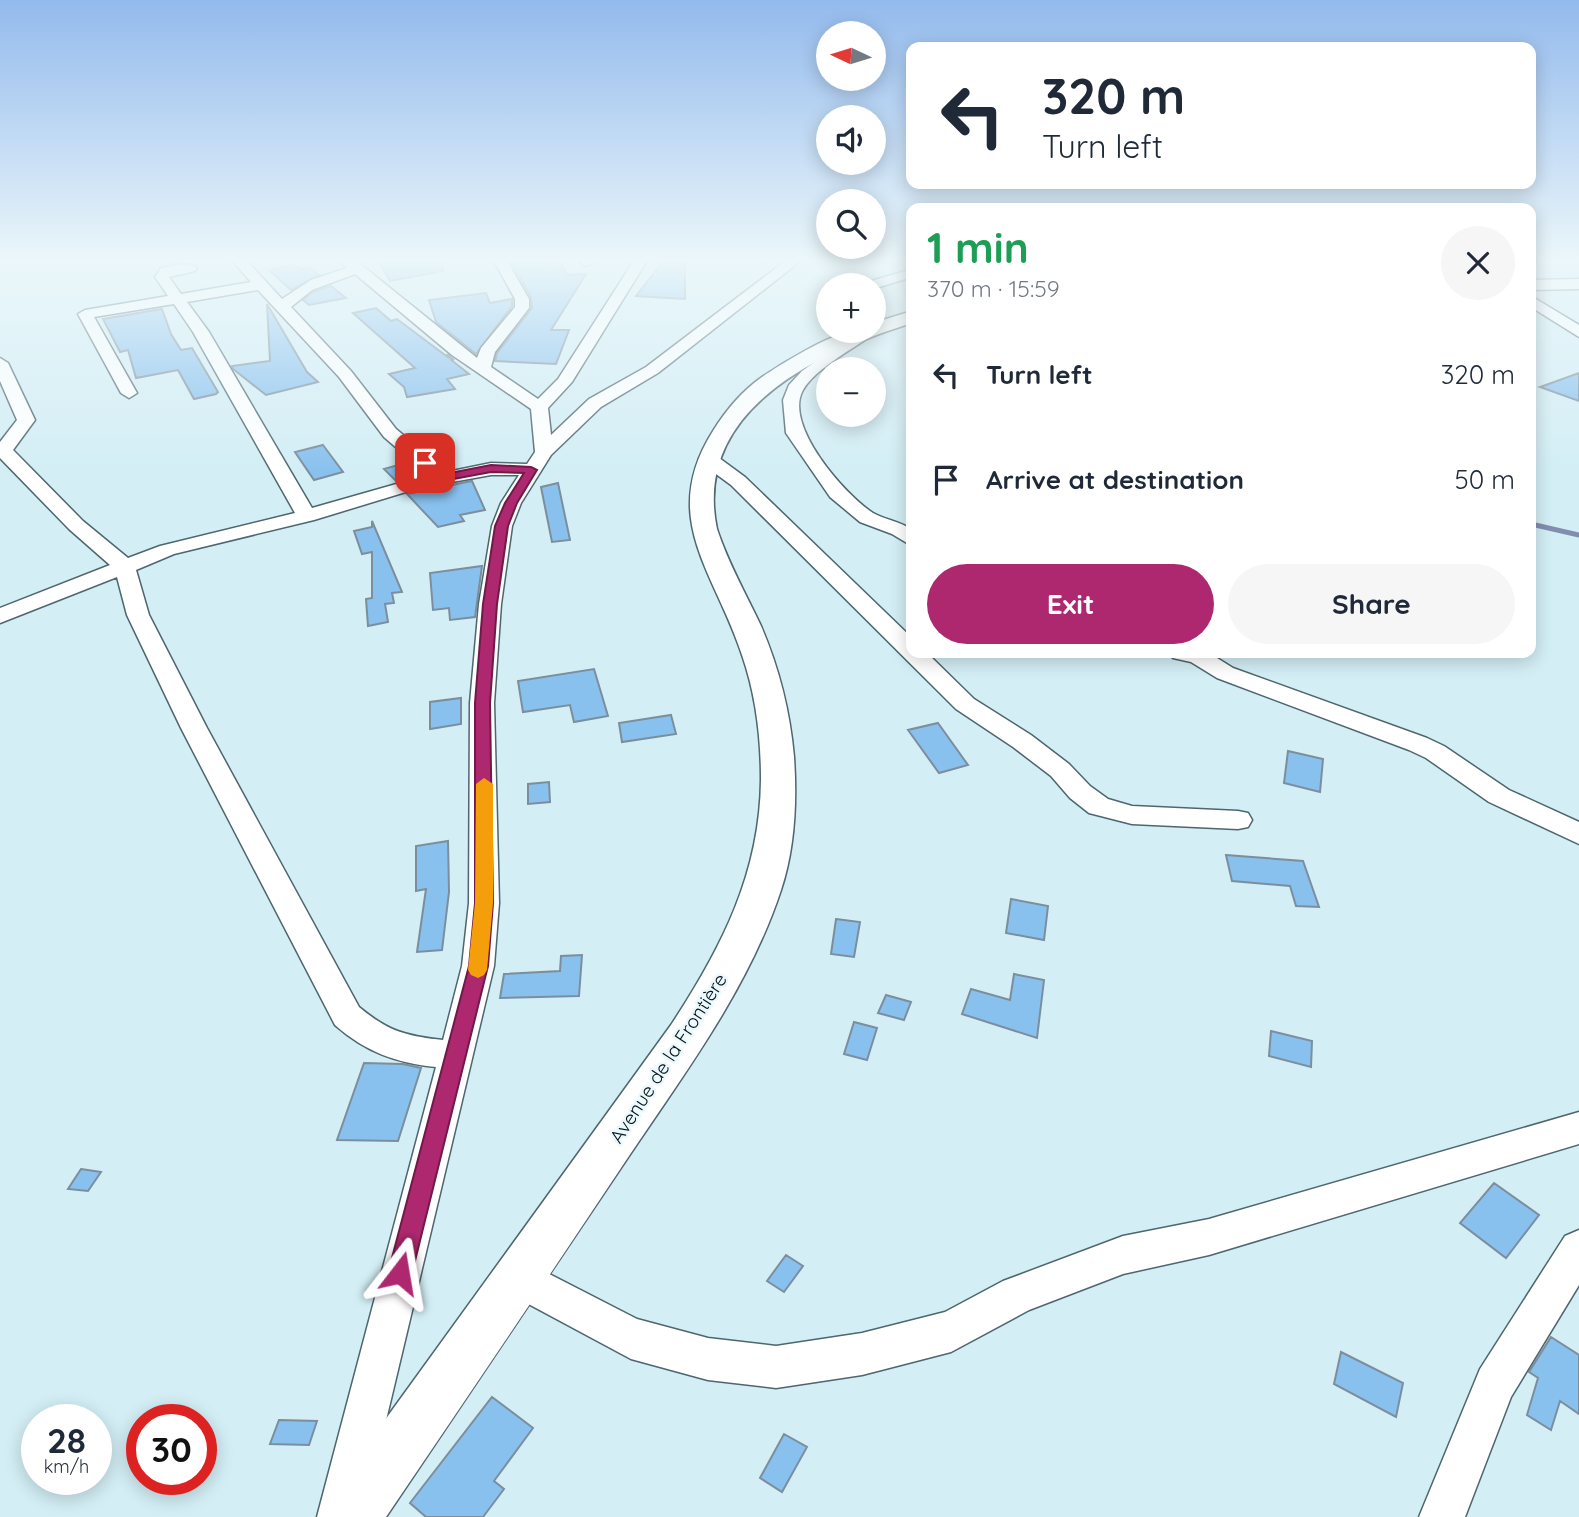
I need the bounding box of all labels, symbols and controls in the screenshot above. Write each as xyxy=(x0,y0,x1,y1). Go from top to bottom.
north arrow xyxy=(816,21,886,91)
map controls xyxy=(816,21,886,427)
text: 320 m xyxy=(1042,65,1185,126)
icon: left xyxy=(927,70,1018,161)
button: sound xyxy=(816,105,886,175)
text: Turn left xyxy=(1042,126,1163,166)
button: search xyxy=(816,189,886,259)
text: 1 min xyxy=(927,221,1029,274)
button: close xyxy=(1441,226,1515,300)
button: + xyxy=(816,273,886,343)
text: 370 m · 15:59 xyxy=(927,274,1060,303)
icon: left xyxy=(927,356,965,394)
button: − xyxy=(816,357,886,427)
text: Turn left xyxy=(986,358,1093,391)
text: 320 m xyxy=(1441,358,1515,391)
pin xyxy=(395,433,455,493)
icon: arrive xyxy=(406,444,444,482)
icon: arrive xyxy=(927,461,965,499)
text: Arrive at destination xyxy=(986,463,1244,496)
text: 50 m xyxy=(1455,463,1515,496)
button: Exit xyxy=(927,564,1214,644)
button: Share xyxy=(1228,564,1515,644)
street label: Avenue de la Frontière xyxy=(604,969,732,1147)
position arrow xyxy=(363,1236,437,1310)
speed limit sign: 30 xyxy=(126,1404,217,1495)
text: 28 xyxy=(47,1418,86,1462)
text: km/h xyxy=(44,1455,89,1478)

